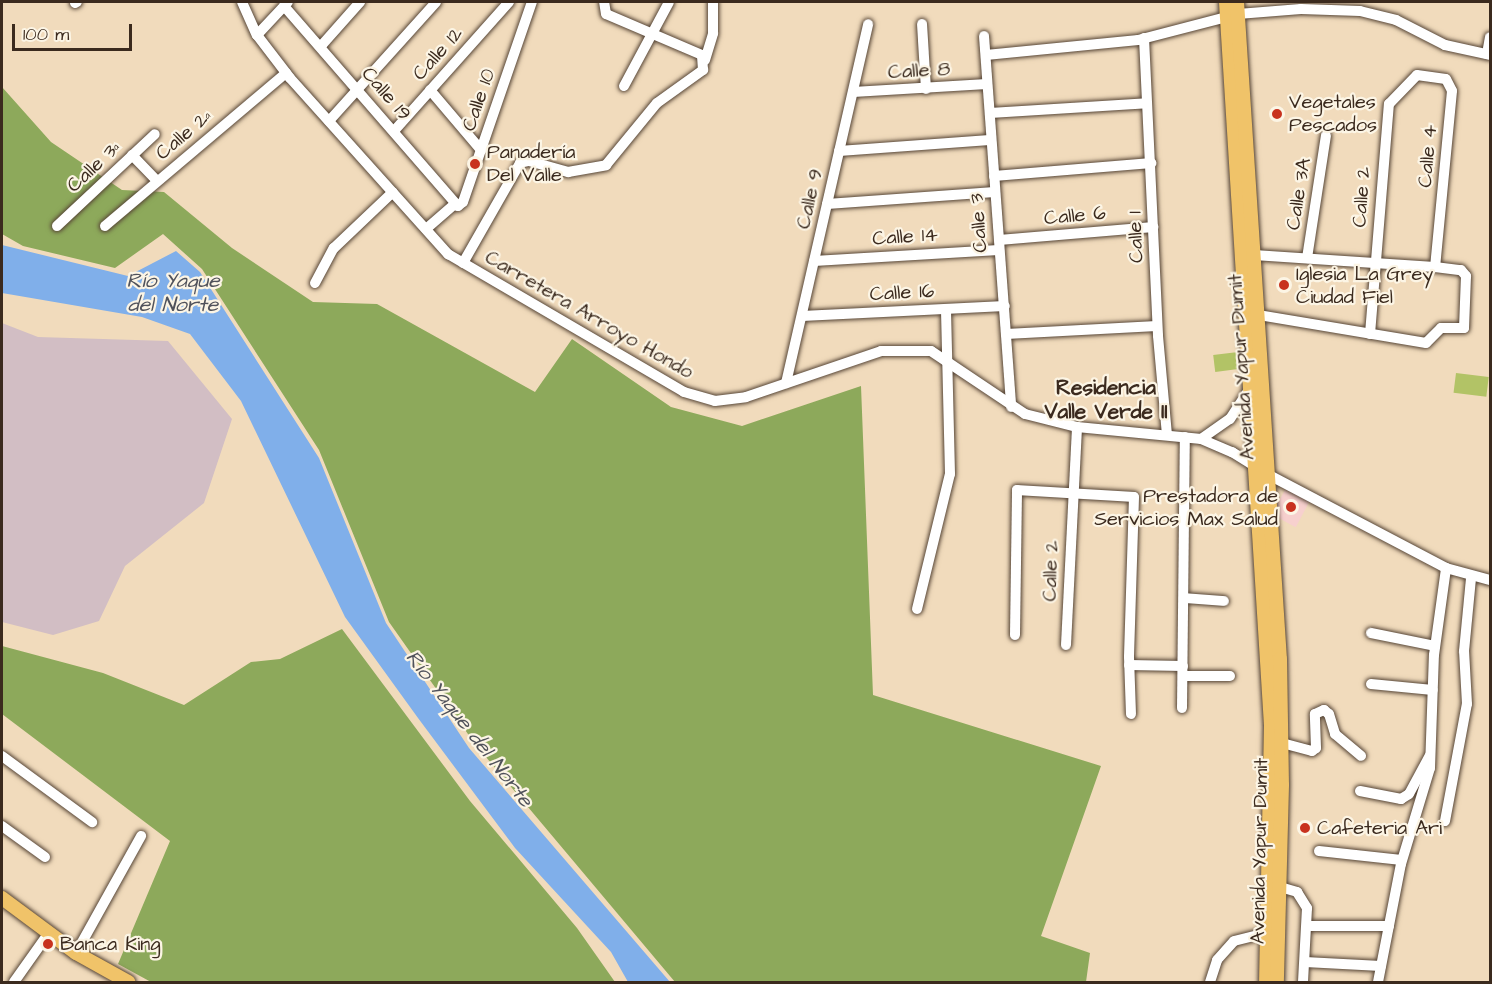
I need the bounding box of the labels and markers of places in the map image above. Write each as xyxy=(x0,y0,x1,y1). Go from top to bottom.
place label: Vegetales Pescados xyxy=(1289,90,1377,137)
marker: Vegetales Pescados xyxy=(1270,107,1284,121)
place label: Panadería Del Valle xyxy=(487,140,575,187)
marker: Panadería Del Valle xyxy=(468,157,482,171)
place label: Iglesia La Grey Ciudad Fiel xyxy=(1296,262,1433,309)
marker: Iglesia La Grey Ciudad Fiel xyxy=(1277,278,1291,292)
place label: Prestadora de Servicios Max Salud xyxy=(1094,484,1278,531)
marker: Prestadora de Servicios Max Salud xyxy=(1282,498,1300,516)
place label: Cafeteria Ari xyxy=(1317,816,1442,840)
marker: Cafeteria Ari xyxy=(1298,821,1312,835)
place label: Banca King xyxy=(60,932,161,956)
marker: Banca King xyxy=(41,937,55,951)

